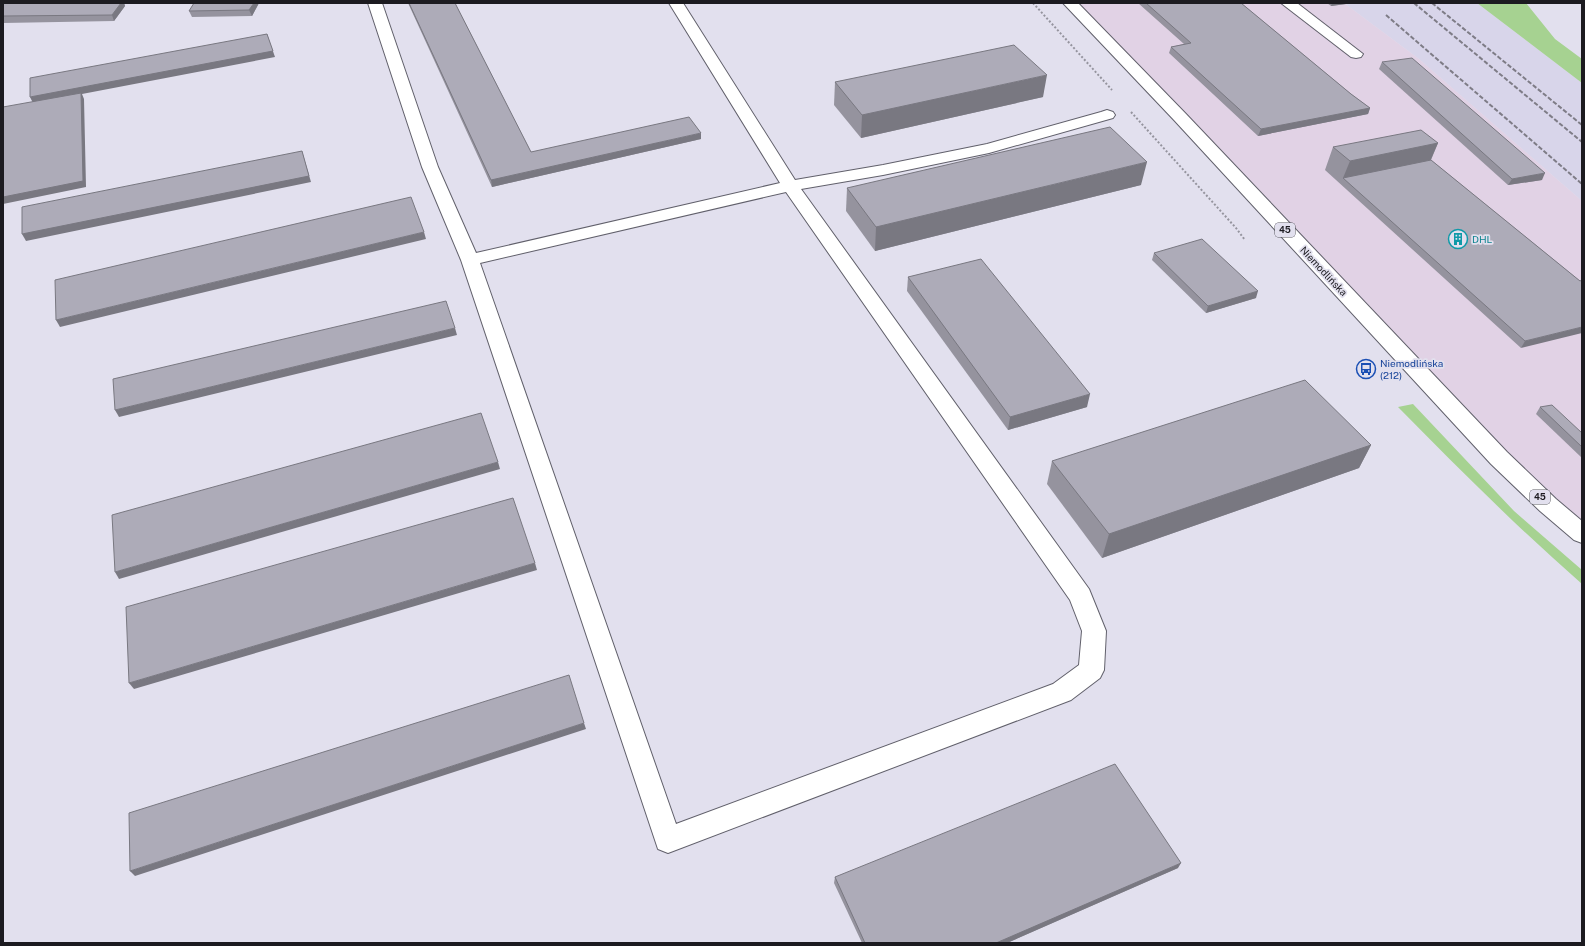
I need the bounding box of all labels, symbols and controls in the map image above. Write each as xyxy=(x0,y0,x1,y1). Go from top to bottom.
road number: 45 xyxy=(1275,223,1295,237)
building icon: DHL xyxy=(1447,228,1469,250)
place label: DHL xyxy=(1472,233,1493,245)
street label: Niemodlińska xyxy=(1298,244,1350,298)
place label: Niemodlińska (212) xyxy=(1380,357,1443,381)
bus stop icon: Niemodlińska (212) xyxy=(1355,358,1377,380)
road number: 45 xyxy=(1530,490,1550,504)

